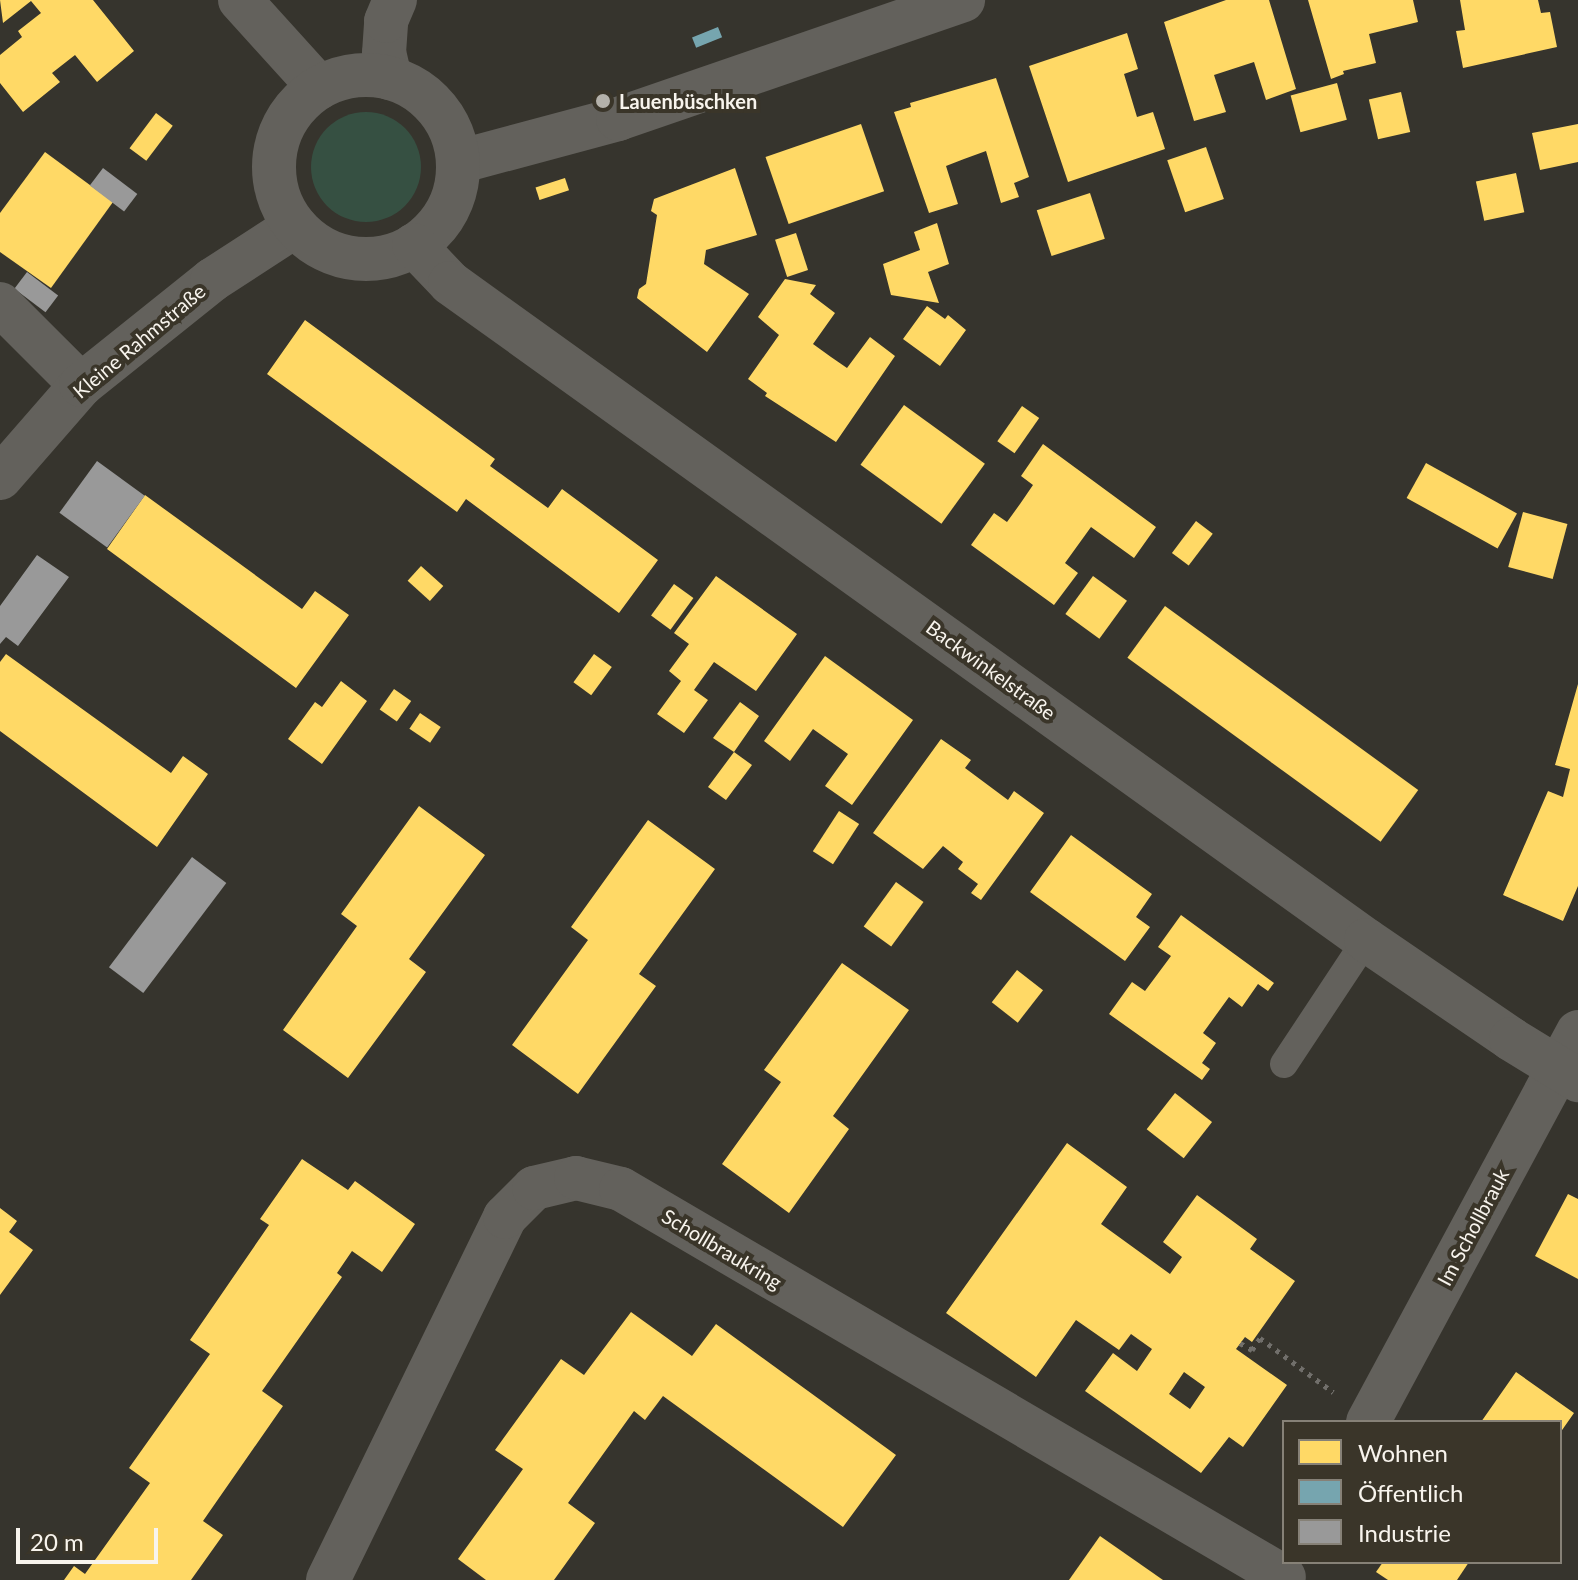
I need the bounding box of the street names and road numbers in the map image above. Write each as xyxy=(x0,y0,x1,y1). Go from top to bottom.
street label: Kleine Rahmstraße xyxy=(68,279,210,403)
street label: Backwinkelstraße xyxy=(922,615,1060,725)
street label: Im Schollbrauk xyxy=(1432,1164,1514,1290)
street label: Schollbraukring xyxy=(658,1204,786,1294)

